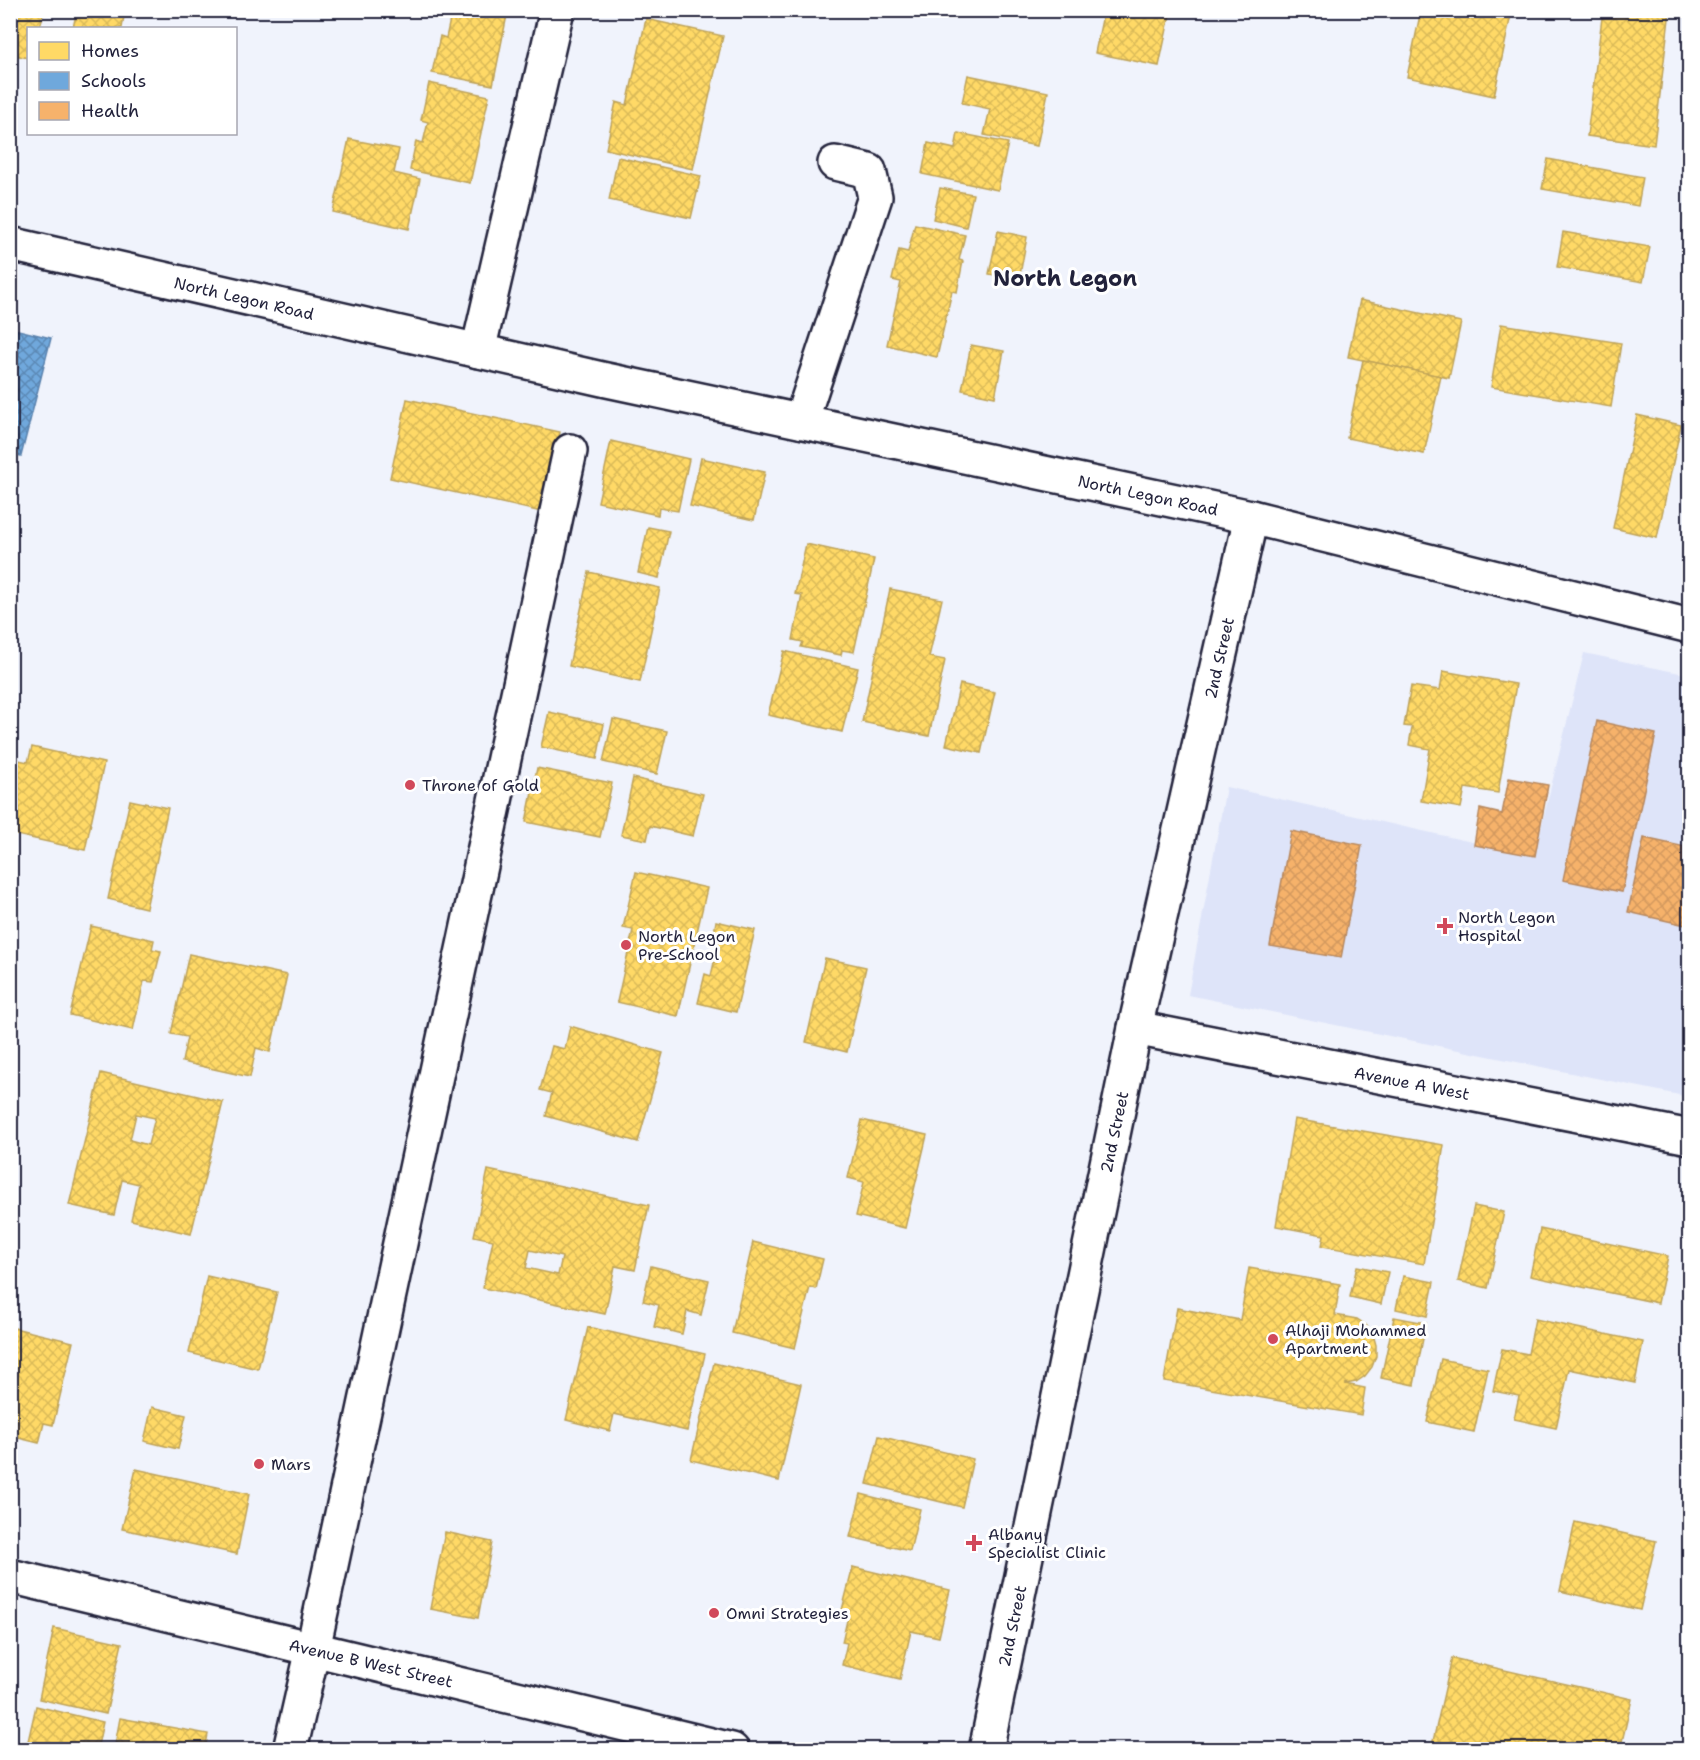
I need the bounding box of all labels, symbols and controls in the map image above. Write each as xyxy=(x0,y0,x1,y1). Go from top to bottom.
legend xyxy=(27,27,237,135)
text: Homes xyxy=(81,39,139,63)
text: Schools xyxy=(81,69,147,93)
text: Health xyxy=(81,99,139,123)
district label: North Legon xyxy=(993,264,1137,293)
street label: North Legon Road xyxy=(172,272,316,325)
street label: North Legon Road xyxy=(1076,470,1220,521)
street label: 2nd Street xyxy=(1200,615,1239,701)
place label: Throne of Gold xyxy=(422,775,539,796)
marker: Throne of Gold xyxy=(403,778,417,792)
place label: North Legon Hospital xyxy=(1458,907,1555,946)
marker: North Legon Hospital xyxy=(1436,917,1454,935)
place label: North Legon Pre-School xyxy=(638,926,735,965)
marker: North Legon Pre-School xyxy=(619,938,633,952)
street label: Avenue A West xyxy=(1352,1062,1471,1105)
street label: 2nd Street xyxy=(1096,1089,1133,1175)
place label: Alhaji Mohammed Apartment xyxy=(1285,1320,1426,1359)
marker: Alhaji Mohammed Apartment xyxy=(1266,1332,1280,1346)
place label: Mars xyxy=(271,1454,311,1475)
marker: Mars xyxy=(252,1457,266,1471)
place label: Albany Specialist Clinic xyxy=(988,1524,1106,1563)
marker: Albany Specialist Clinic xyxy=(965,1534,983,1552)
street label: 2nd Street xyxy=(994,1583,1031,1669)
place label: Omni Strategies xyxy=(726,1603,849,1624)
marker: Omni Strategies xyxy=(707,1606,721,1620)
street label: Avenue B West Street xyxy=(287,1634,455,1693)

